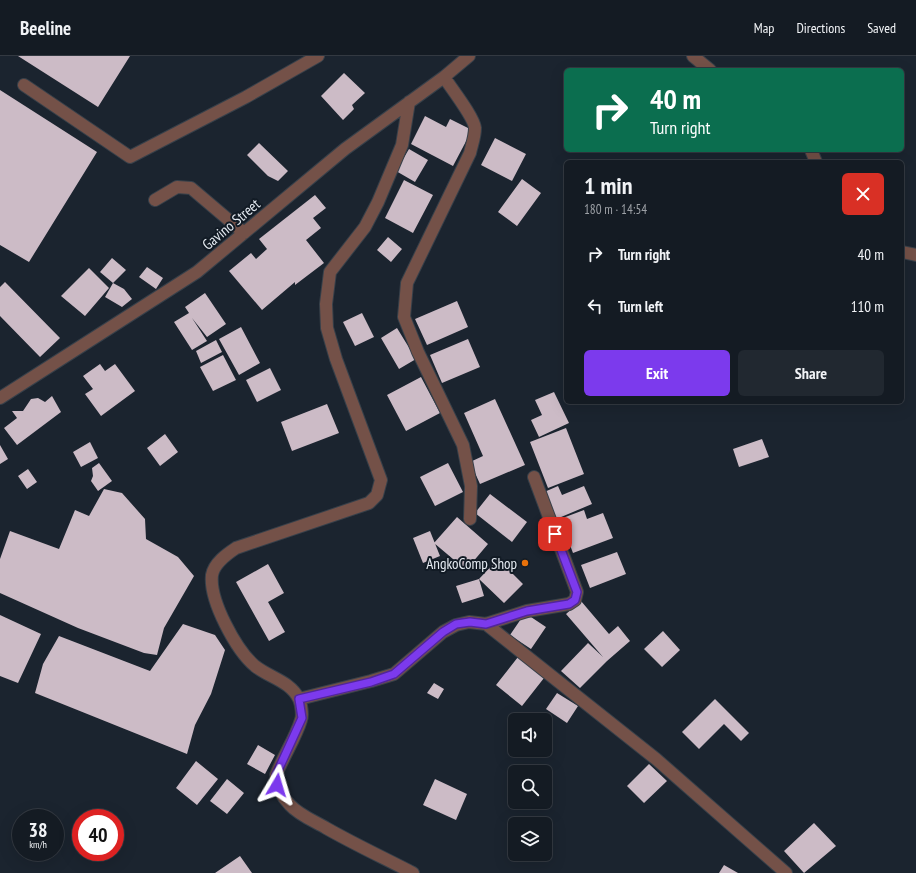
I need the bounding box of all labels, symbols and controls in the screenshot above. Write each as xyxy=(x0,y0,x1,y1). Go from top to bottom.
text: Beeline xyxy=(20,16,71,40)
text: Map xyxy=(754,19,774,37)
text: Directions xyxy=(796,19,845,37)
text: Saved xyxy=(867,19,896,37)
text: 40 m xyxy=(650,80,701,117)
icon: right xyxy=(584,84,636,136)
text: Turn right xyxy=(650,116,710,139)
text: 1 min xyxy=(584,170,632,201)
button: close xyxy=(842,173,884,215)
street label: Gavino Street xyxy=(198,194,264,254)
text: 180 m · 14:54 xyxy=(584,201,647,218)
icon: right xyxy=(584,243,606,265)
text: Turn right xyxy=(618,245,670,264)
text: 40 m xyxy=(858,245,884,264)
icon: left xyxy=(584,295,606,317)
text: Turn left xyxy=(618,297,663,316)
text: 110 m xyxy=(851,297,884,316)
button: Exit xyxy=(584,350,730,396)
button: Share xyxy=(738,350,884,396)
pin xyxy=(538,517,572,551)
icon: arrive xyxy=(544,523,566,545)
place label: AngkoComp Shop xyxy=(426,554,517,573)
marker: AngkoComp Shop xyxy=(520,558,530,568)
map controls xyxy=(508,713,552,861)
button: sound xyxy=(508,713,552,757)
position arrow xyxy=(256,764,298,806)
button: search xyxy=(508,765,552,809)
speed limit sign: 40 xyxy=(72,809,124,861)
text: 38 xyxy=(28,817,48,843)
button: layers xyxy=(508,817,552,861)
text: km/h xyxy=(29,838,47,851)

